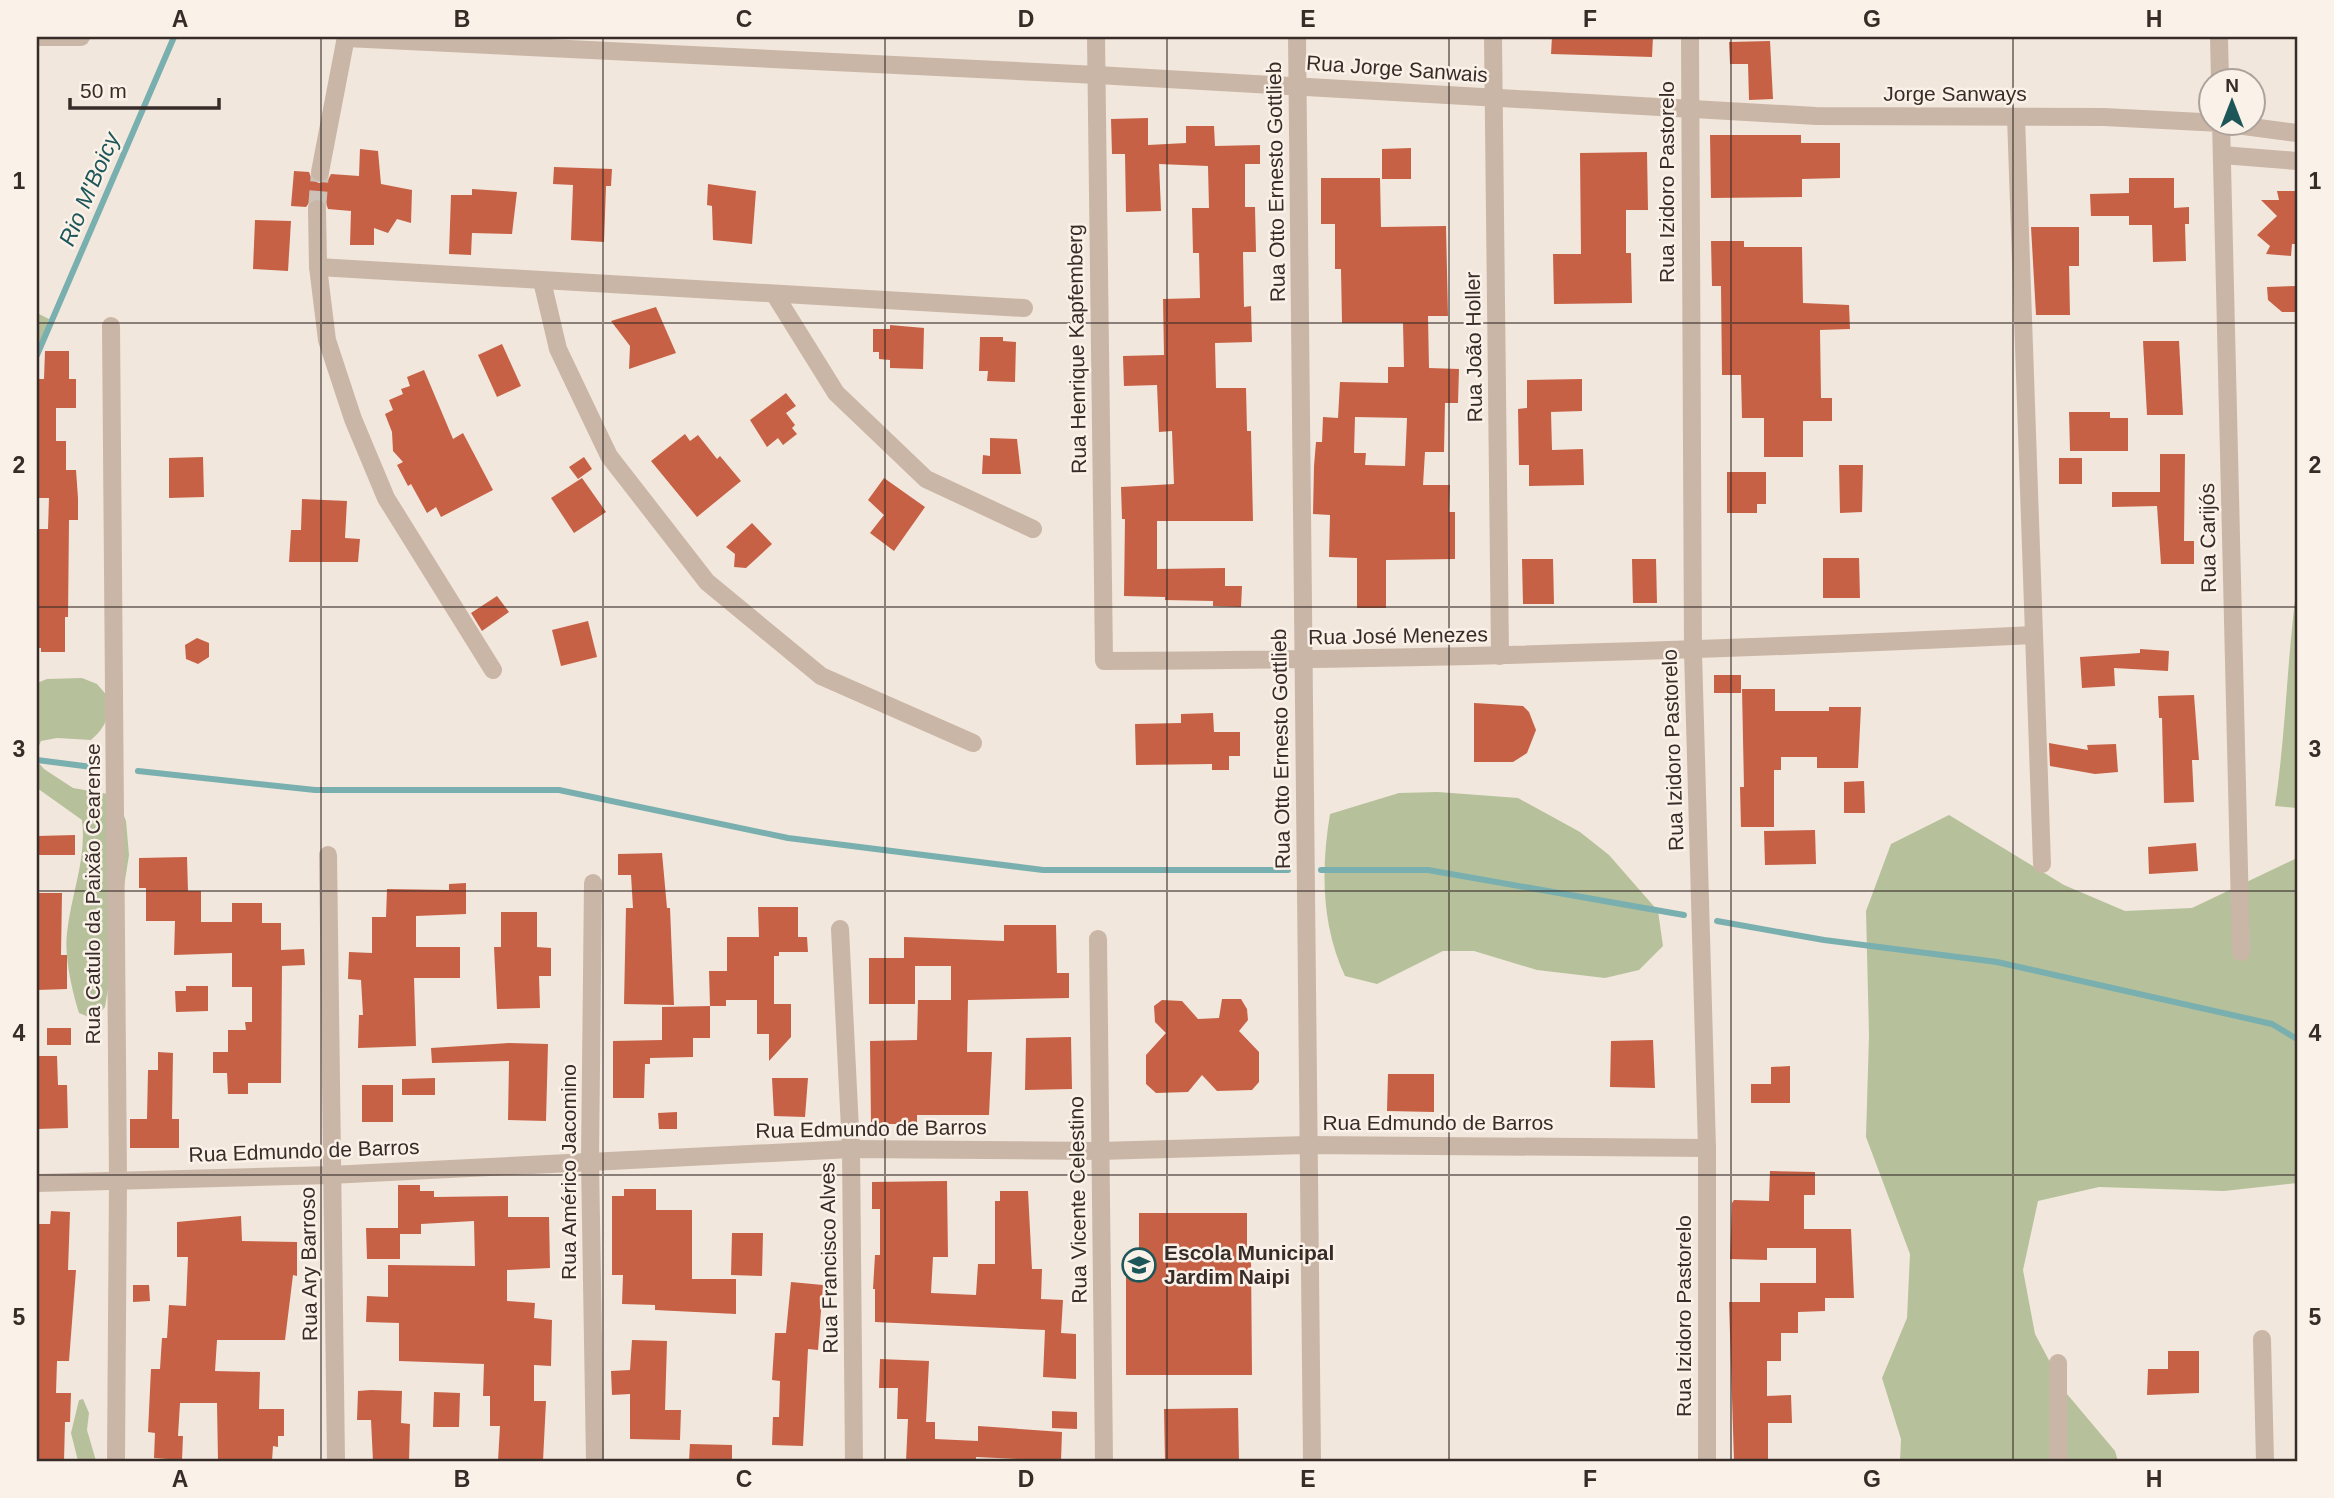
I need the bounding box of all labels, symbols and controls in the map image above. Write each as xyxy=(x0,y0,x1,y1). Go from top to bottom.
text: A xyxy=(172,6,188,32)
text: B xyxy=(454,6,470,32)
text: C xyxy=(736,6,752,32)
text: D xyxy=(1018,6,1034,32)
text: E xyxy=(1300,6,1316,32)
text: F xyxy=(1583,6,1597,32)
text: G xyxy=(1863,6,1881,32)
text: H xyxy=(2146,6,2162,32)
street label: Rua Jorge Sanwais xyxy=(1305,51,1489,86)
street label: Rua Otto Ernesto Gottlieb xyxy=(1262,62,1289,302)
scale bar xyxy=(70,66,219,110)
north arrow xyxy=(2198,66,2268,136)
text: N xyxy=(2225,75,2239,96)
text: 50 m xyxy=(80,79,127,102)
street label: Rua Izidoro Pastorelo xyxy=(1655,81,1678,283)
street label: Jorge Sanways xyxy=(1883,82,2027,105)
water label: Rio M'Boicy xyxy=(53,127,125,250)
text: 1 xyxy=(13,168,26,194)
text: 1 xyxy=(2309,168,2322,194)
street label: Rua Henrique Kapfemberg xyxy=(1063,224,1090,474)
street label: Rua João Holler xyxy=(1461,272,1486,422)
text: 2 xyxy=(13,452,25,478)
text: 2 xyxy=(2309,452,2321,478)
street label: Rua Carijós xyxy=(2195,483,2220,593)
street label: Rua José Menezes xyxy=(1308,622,1488,649)
street label: Rua Otto Ernesto Gottlieb xyxy=(1267,629,1294,869)
street label: Rua Izidoro Pastorelo xyxy=(1657,649,1688,851)
text: 3 xyxy=(13,736,25,762)
text: 3 xyxy=(2309,736,2321,762)
street label: Rua Catulo da Paixão Cearense xyxy=(81,743,104,1045)
text: 4 xyxy=(13,1020,26,1046)
text: 4 xyxy=(2309,1020,2322,1046)
street label: Rua Américo Jacomino xyxy=(557,1064,580,1280)
street label: Rua Vicente Celestino xyxy=(1064,1096,1091,1304)
street label: Rua Edmundo de Barros xyxy=(1322,1111,1554,1134)
street label: Rua Edmundo de Barros xyxy=(755,1115,987,1142)
street label: Rua Edmundo de Barros xyxy=(188,1135,420,1166)
street label: Rua Francisco Alves xyxy=(815,1162,842,1354)
street label: Rua Ary Barroso xyxy=(296,1187,321,1341)
street label: Rua Izidoro Pastorelo xyxy=(1672,1215,1695,1417)
place label: Escola Municipal Jardim Naipi xyxy=(1164,1241,1334,1288)
school or university icon: Escola Municipal Jardim Naipi xyxy=(1120,1246,1158,1284)
text: 5 xyxy=(13,1304,26,1330)
text: 5 xyxy=(2309,1304,2322,1330)
text: A xyxy=(172,1466,188,1492)
text: B xyxy=(454,1466,470,1492)
text: C xyxy=(736,1466,752,1492)
text: D xyxy=(1018,1466,1034,1492)
text: E xyxy=(1300,1466,1316,1492)
text: F xyxy=(1583,1466,1597,1492)
text: G xyxy=(1863,1466,1881,1492)
text: H xyxy=(2146,1466,2162,1492)

